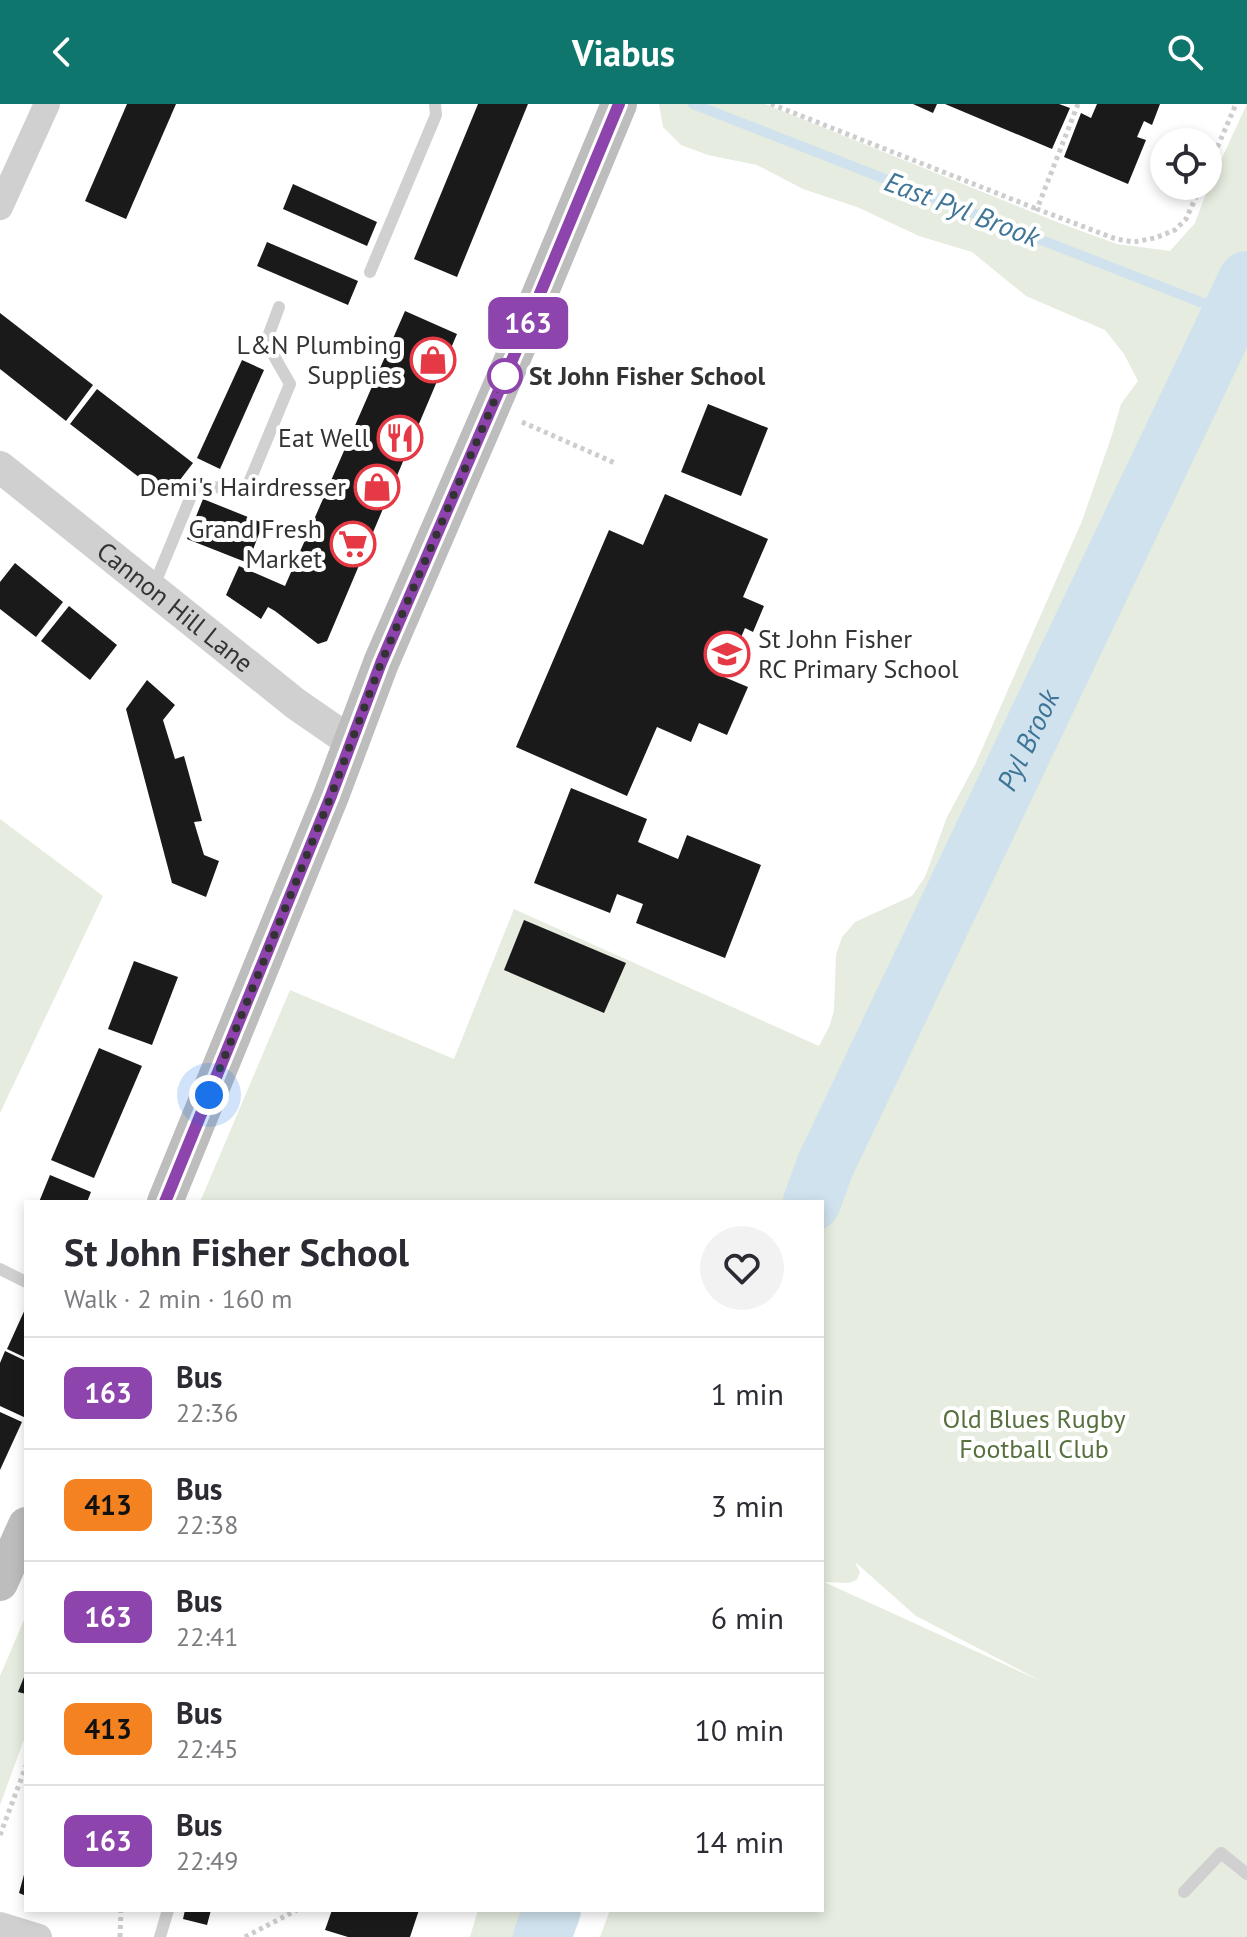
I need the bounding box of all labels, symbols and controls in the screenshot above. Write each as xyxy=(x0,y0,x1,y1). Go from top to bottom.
text: Viabus xyxy=(572,29,675,76)
icon: back xyxy=(40,30,84,74)
icon: search xyxy=(1163,30,1207,74)
map controls xyxy=(1150,128,1222,200)
button: locate xyxy=(1150,128,1222,200)
water label: East Pyl Brook xyxy=(880,162,1046,255)
line badge: 163 xyxy=(482,297,574,349)
text: 163 xyxy=(504,304,552,341)
place label: L&N Plumbing Supplies xyxy=(237,328,402,391)
shop icon: L&N Plumbing Supplies xyxy=(409,336,457,384)
marker: St John Fisher School xyxy=(488,359,522,393)
place label: St John Fisher School xyxy=(529,359,765,392)
restaurant icon: Eat Well xyxy=(376,414,424,462)
place label: Eat Well xyxy=(278,421,369,454)
shop icon: Demi's Hairdresser xyxy=(353,463,401,511)
place label: Demi's Hairdresser xyxy=(140,470,346,503)
place label: Grand Fresh Market xyxy=(189,512,322,575)
supermarket icon: Grand Fresh Market xyxy=(329,520,377,568)
street label: Cannon Hill Lane xyxy=(90,534,260,679)
place label: St John Fisher RC Primary School xyxy=(758,622,959,685)
school or university icon: St John Fisher RC Primary School xyxy=(703,630,751,678)
water label: Pyl Brook xyxy=(988,682,1068,796)
your location xyxy=(189,1075,229,1115)
button: heart xyxy=(700,1226,784,1310)
text: St John Fisher School xyxy=(64,1227,409,1276)
text: Walk · 2 min · 160 m xyxy=(64,1282,292,1315)
text: Bus xyxy=(176,1357,223,1396)
text: 163 xyxy=(84,1374,132,1411)
text: 1 min xyxy=(711,1374,784,1413)
text: 22:36 xyxy=(176,1396,238,1429)
park label: Old Blues Rugby Football Club xyxy=(942,1402,1126,1465)
text: Bus xyxy=(176,1469,223,1508)
text: 413 xyxy=(84,1486,132,1523)
text: 3 min xyxy=(711,1486,784,1525)
text: 22:38 xyxy=(176,1508,238,1541)
text: Bus xyxy=(176,1581,223,1620)
text: 163 xyxy=(84,1598,132,1635)
text: 6 min xyxy=(711,1598,784,1637)
text: 22:41 xyxy=(176,1620,238,1653)
text: Bus xyxy=(176,1693,223,1732)
text: 413 xyxy=(84,1710,132,1747)
text: 10 min xyxy=(694,1710,784,1749)
text: 22:45 xyxy=(176,1732,238,1765)
text: Bus xyxy=(176,1805,223,1844)
text: 163 xyxy=(84,1822,132,1859)
text: 14 min xyxy=(694,1822,784,1861)
text: 22:49 xyxy=(176,1844,238,1877)

